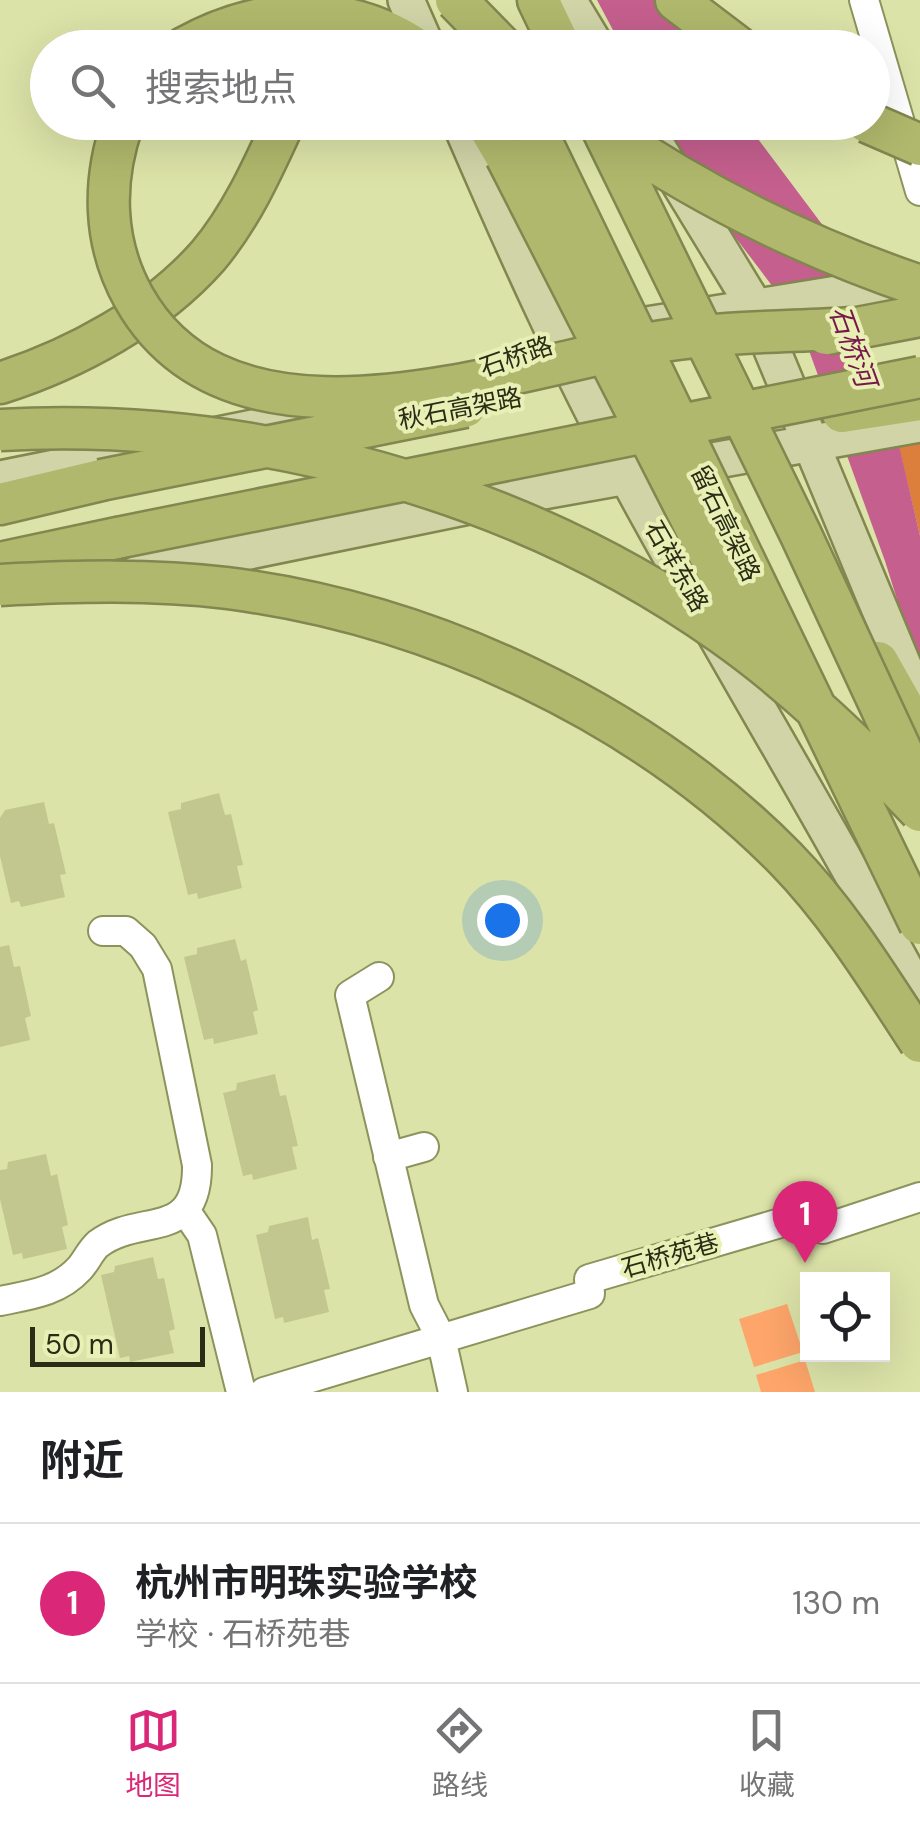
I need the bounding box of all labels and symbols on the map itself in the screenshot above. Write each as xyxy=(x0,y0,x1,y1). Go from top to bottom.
water label: 石桥河 xyxy=(821,300,886,397)
street label: 石桥路 xyxy=(475,329,557,384)
street label: 秋石高架路 xyxy=(396,380,525,437)
street label: 留石高架路 xyxy=(683,460,768,587)
street label: 石祥东路 xyxy=(637,515,716,618)
your location xyxy=(477,895,528,946)
pin: 1 xyxy=(772,1180,838,1263)
street label: 石桥苑巷 xyxy=(618,1226,723,1285)
scale bar xyxy=(30,1322,205,1366)

